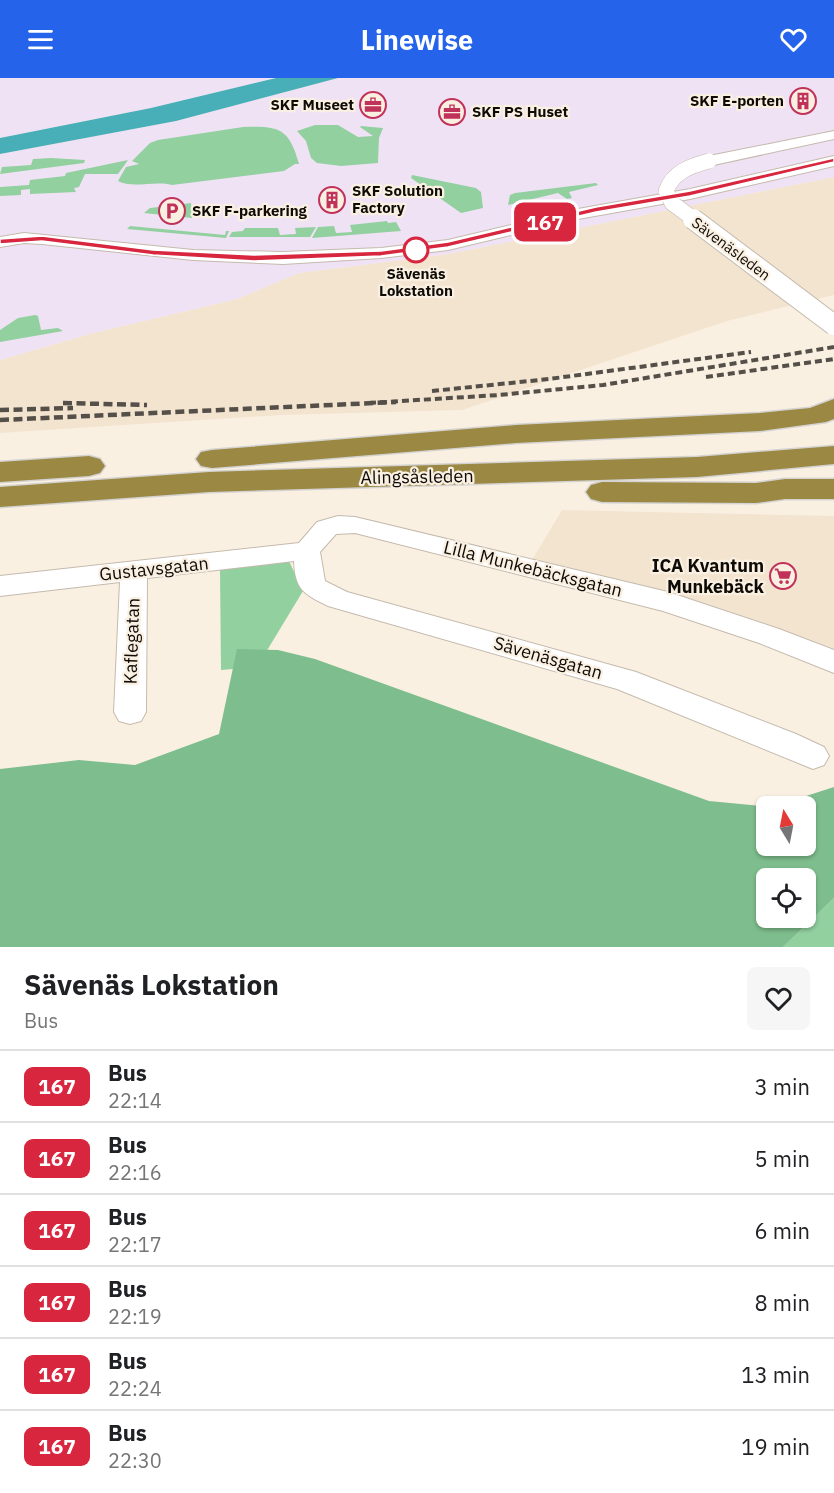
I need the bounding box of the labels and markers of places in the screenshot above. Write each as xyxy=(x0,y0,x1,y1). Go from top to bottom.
building icon: SKF E-porten xyxy=(788,86,818,116)
office icon: SKF Museet xyxy=(358,90,388,120)
place label: SKF E-porten xyxy=(690,91,784,110)
place label: SKF Museet xyxy=(270,95,354,114)
office icon: SKF PS Huset xyxy=(437,97,467,127)
place label: SKF PS Huset xyxy=(472,102,568,121)
place label: SKF Solution Factory xyxy=(352,181,443,217)
building icon: SKF Solution Factory xyxy=(317,185,347,215)
parking icon: SKF F-parkering xyxy=(157,196,187,226)
place label: SKF F-parkering xyxy=(192,201,308,220)
marker: Sävenäs Lokstation xyxy=(403,237,429,263)
place label: Sävenäs Lokstation xyxy=(379,264,453,300)
place label: ICA Kvantum Munkebäck xyxy=(652,554,765,598)
supermarket icon: ICA Kvantum Munkebäck xyxy=(768,561,798,591)

